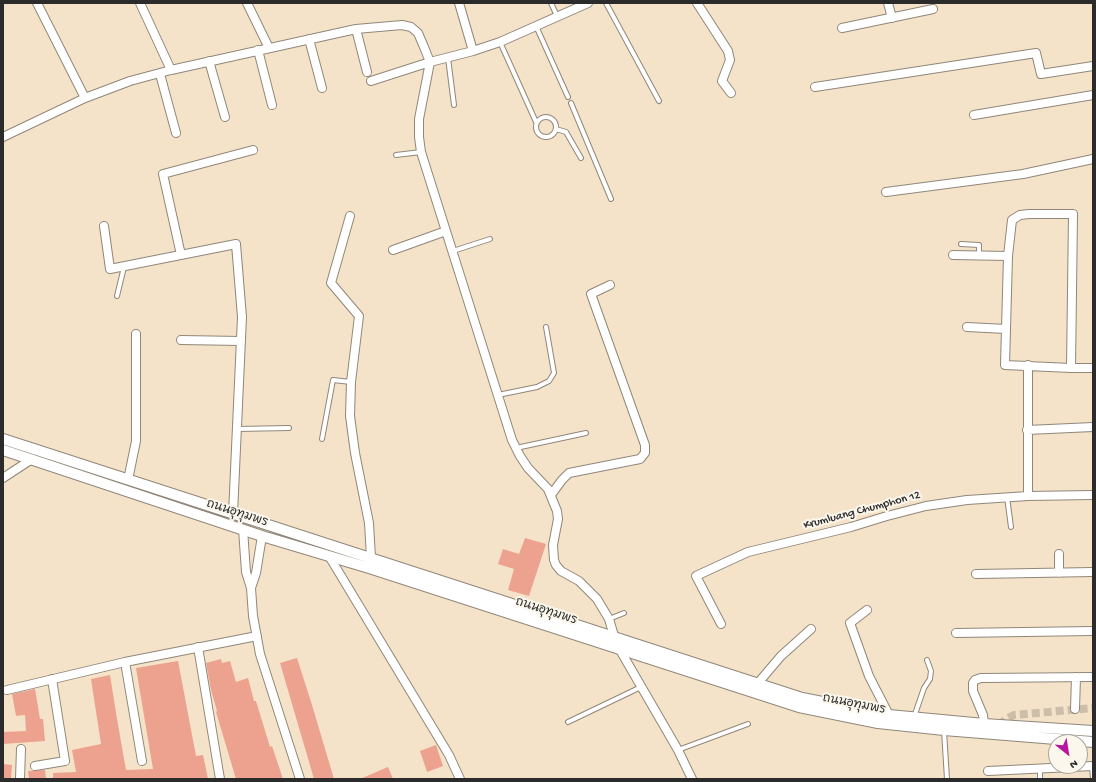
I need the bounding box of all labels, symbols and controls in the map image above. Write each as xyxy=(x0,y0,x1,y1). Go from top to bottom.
street label: Krumluang Chumphon 12 xyxy=(802,488,922,534)
street label: ถนนอุทุมพร xyxy=(204,497,270,531)
street label: ถนนอุทุมพร xyxy=(513,595,579,629)
street label: ถนนอุทุมพร xyxy=(821,692,887,718)
north arrow xyxy=(1048,734,1088,774)
text: N xyxy=(1067,757,1080,771)

